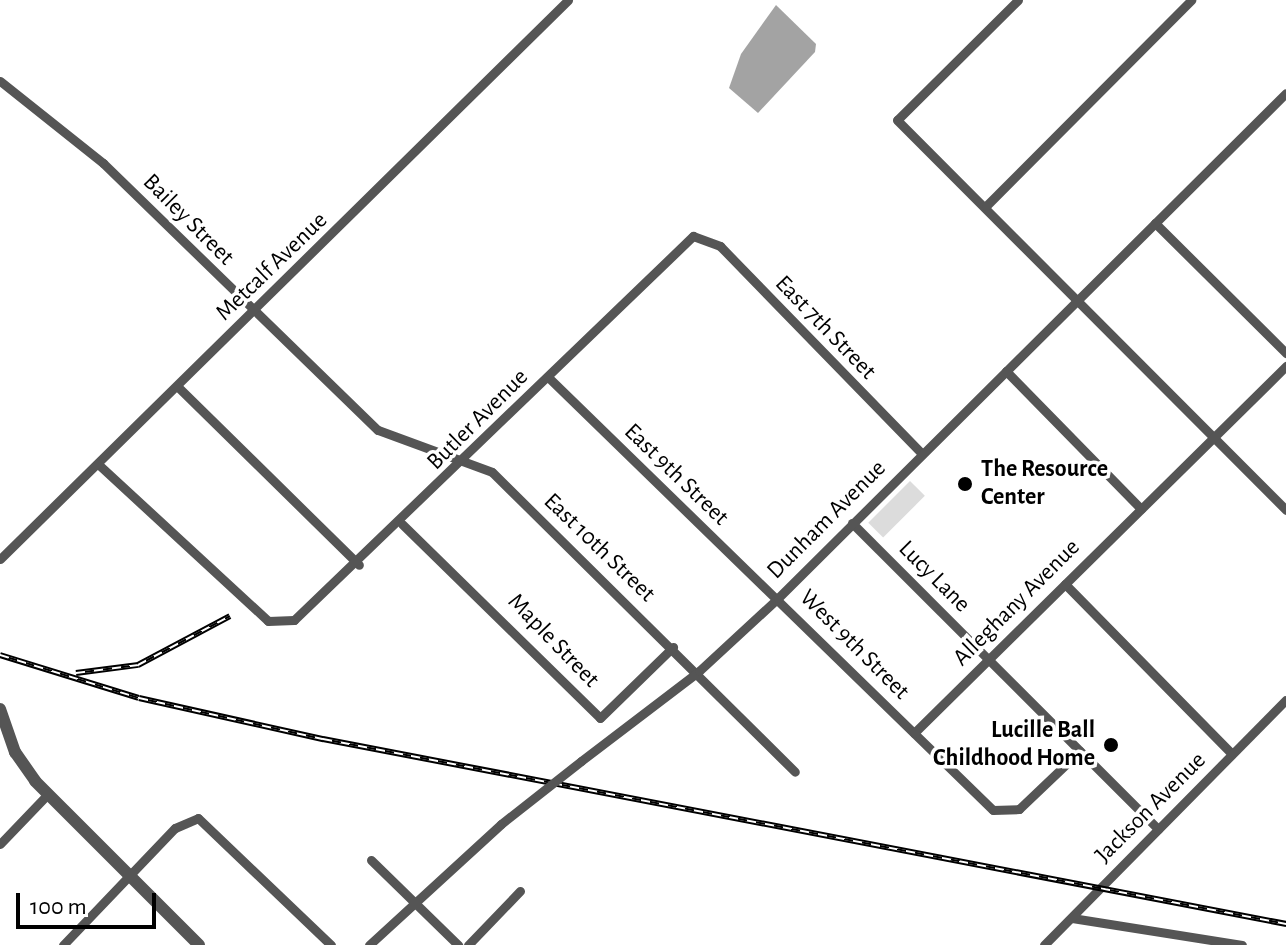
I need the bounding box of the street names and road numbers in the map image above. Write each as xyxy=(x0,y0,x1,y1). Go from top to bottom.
street label: Bailey Street xyxy=(136,168,240,272)
street label: Metcalf Avenue xyxy=(210,207,334,327)
street label: East 7th Street xyxy=(768,270,882,386)
street label: Butler Avenue xyxy=(421,363,535,477)
street label: East 9th Street xyxy=(618,418,734,532)
street label: Dunham Avenue xyxy=(762,455,892,585)
street label: East 10th Street xyxy=(537,488,661,608)
street label: Alleghany Avenue xyxy=(948,534,1086,672)
street label: Lucy Lane xyxy=(892,535,976,619)
street label: West 9th Street xyxy=(793,584,915,706)
street label: Maple Street xyxy=(501,588,605,694)
street label: Jackson Avenue xyxy=(1090,747,1212,869)

